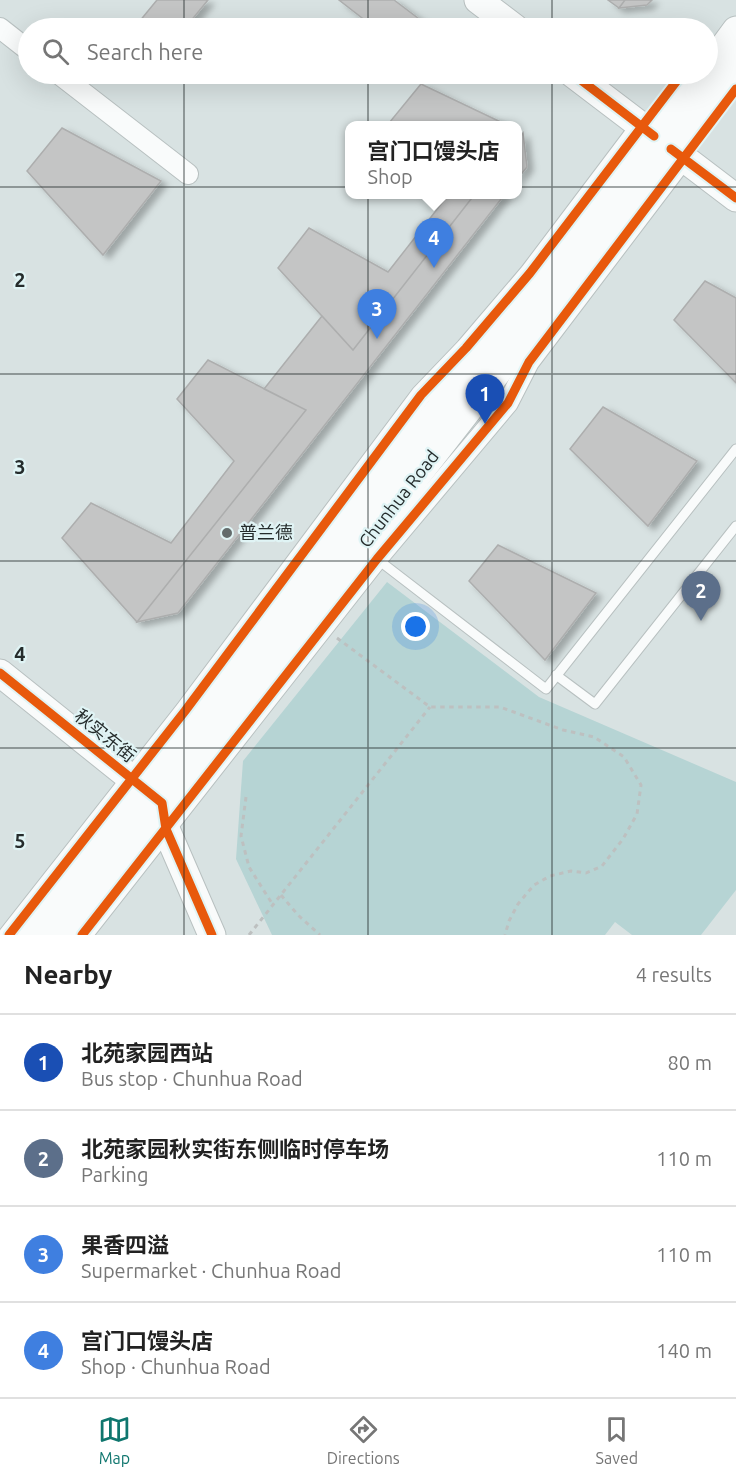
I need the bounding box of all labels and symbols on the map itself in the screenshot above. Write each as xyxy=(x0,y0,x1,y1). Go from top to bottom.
pin: 4 xyxy=(414,218,454,268)
text: 2 xyxy=(14,268,26,291)
pin: 3 xyxy=(358,290,397,339)
pin: 1 xyxy=(466,374,504,424)
street label: Chunhua Road xyxy=(354,446,442,551)
text: 3 xyxy=(14,455,26,478)
place label: 普兰德 xyxy=(239,522,293,542)
marker: 普兰德 xyxy=(220,526,234,540)
pin: 2 xyxy=(682,572,720,621)
your location xyxy=(401,612,430,641)
text: 4 xyxy=(14,642,26,665)
street label: 秋实东街 xyxy=(71,705,140,766)
text: 5 xyxy=(14,829,26,852)

